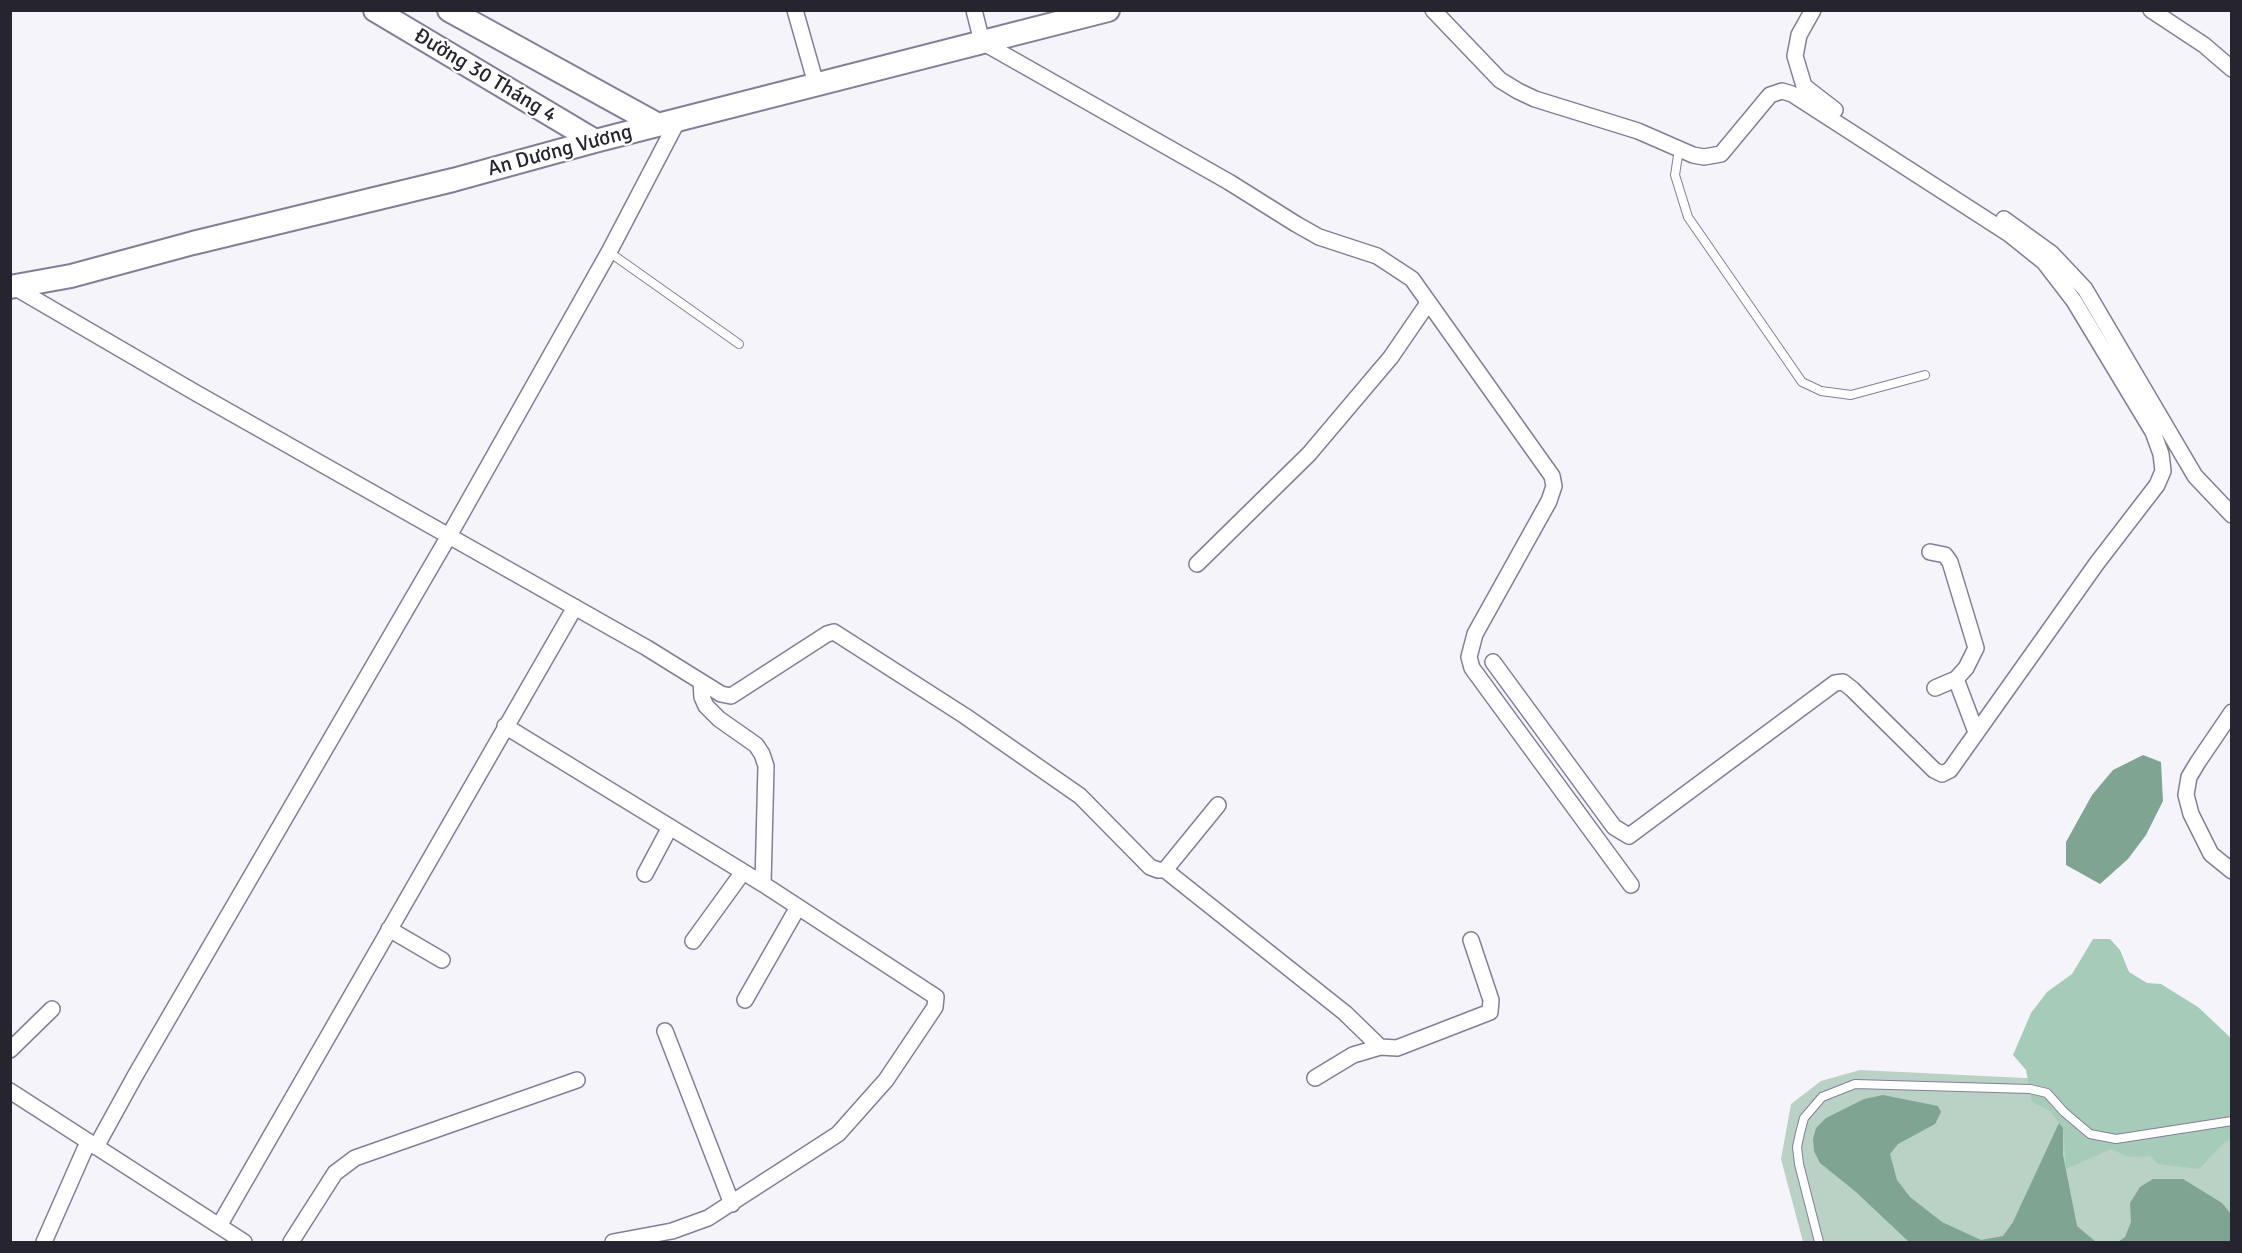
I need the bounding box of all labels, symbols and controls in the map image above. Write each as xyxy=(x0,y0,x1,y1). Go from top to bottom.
street label: Đường 30 Tháng 4 xyxy=(409,24,561,128)
street label: An Dương Vương xyxy=(485,120,635,182)

